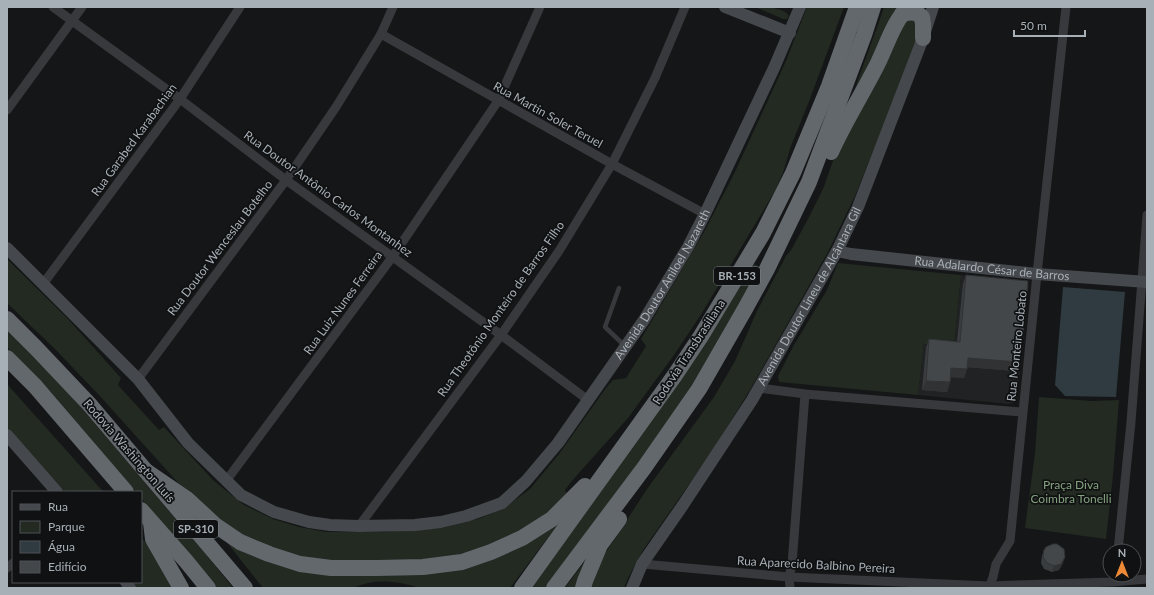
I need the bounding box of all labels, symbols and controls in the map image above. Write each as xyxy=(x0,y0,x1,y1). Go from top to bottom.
scale bar xyxy=(1014,12,1085,38)
text: 50 m xyxy=(1020,18,1047,33)
street label: Rua Martin Soler Teruel xyxy=(491,78,606,151)
street label: Rua Garabed Karabachian xyxy=(88,80,179,199)
street label: Rua Doutor Antônio Carlos Montanhez xyxy=(241,127,416,260)
street label: Rua Doutor Wenceslau Botelho xyxy=(164,177,275,318)
street label: Avenida Doutor Lineu de Alcântara Gil xyxy=(754,205,864,388)
street label: Avenida Doutor Aniloel Nazareth xyxy=(611,207,713,362)
street label: Rua Theotônio Monteiro de Barros Filho xyxy=(434,218,567,399)
street label: Rua Luiz Nunes Ferreira xyxy=(300,248,385,357)
street label: Rua Adalardo César de Barros xyxy=(914,253,1070,283)
road number: BR-153 xyxy=(714,267,760,285)
street label: Rua Monteiro Lobato xyxy=(1003,290,1030,402)
street label: Rodovia Transbrasiliana xyxy=(649,296,728,407)
street label: Rodovia Washington Luís xyxy=(80,396,178,505)
park label: Praça Diva Coimbra Tonelli xyxy=(1030,477,1112,506)
legend xyxy=(12,491,142,583)
text: Rua xyxy=(48,499,68,514)
text: Parque xyxy=(48,519,85,534)
road number: SP-310 xyxy=(174,520,218,538)
text: Água xyxy=(48,539,75,554)
north arrow xyxy=(1102,543,1142,583)
text: N xyxy=(1118,546,1126,559)
street label: Rua Aparecido Balbino Pereira xyxy=(737,553,896,576)
text: Edifício xyxy=(48,559,87,574)

